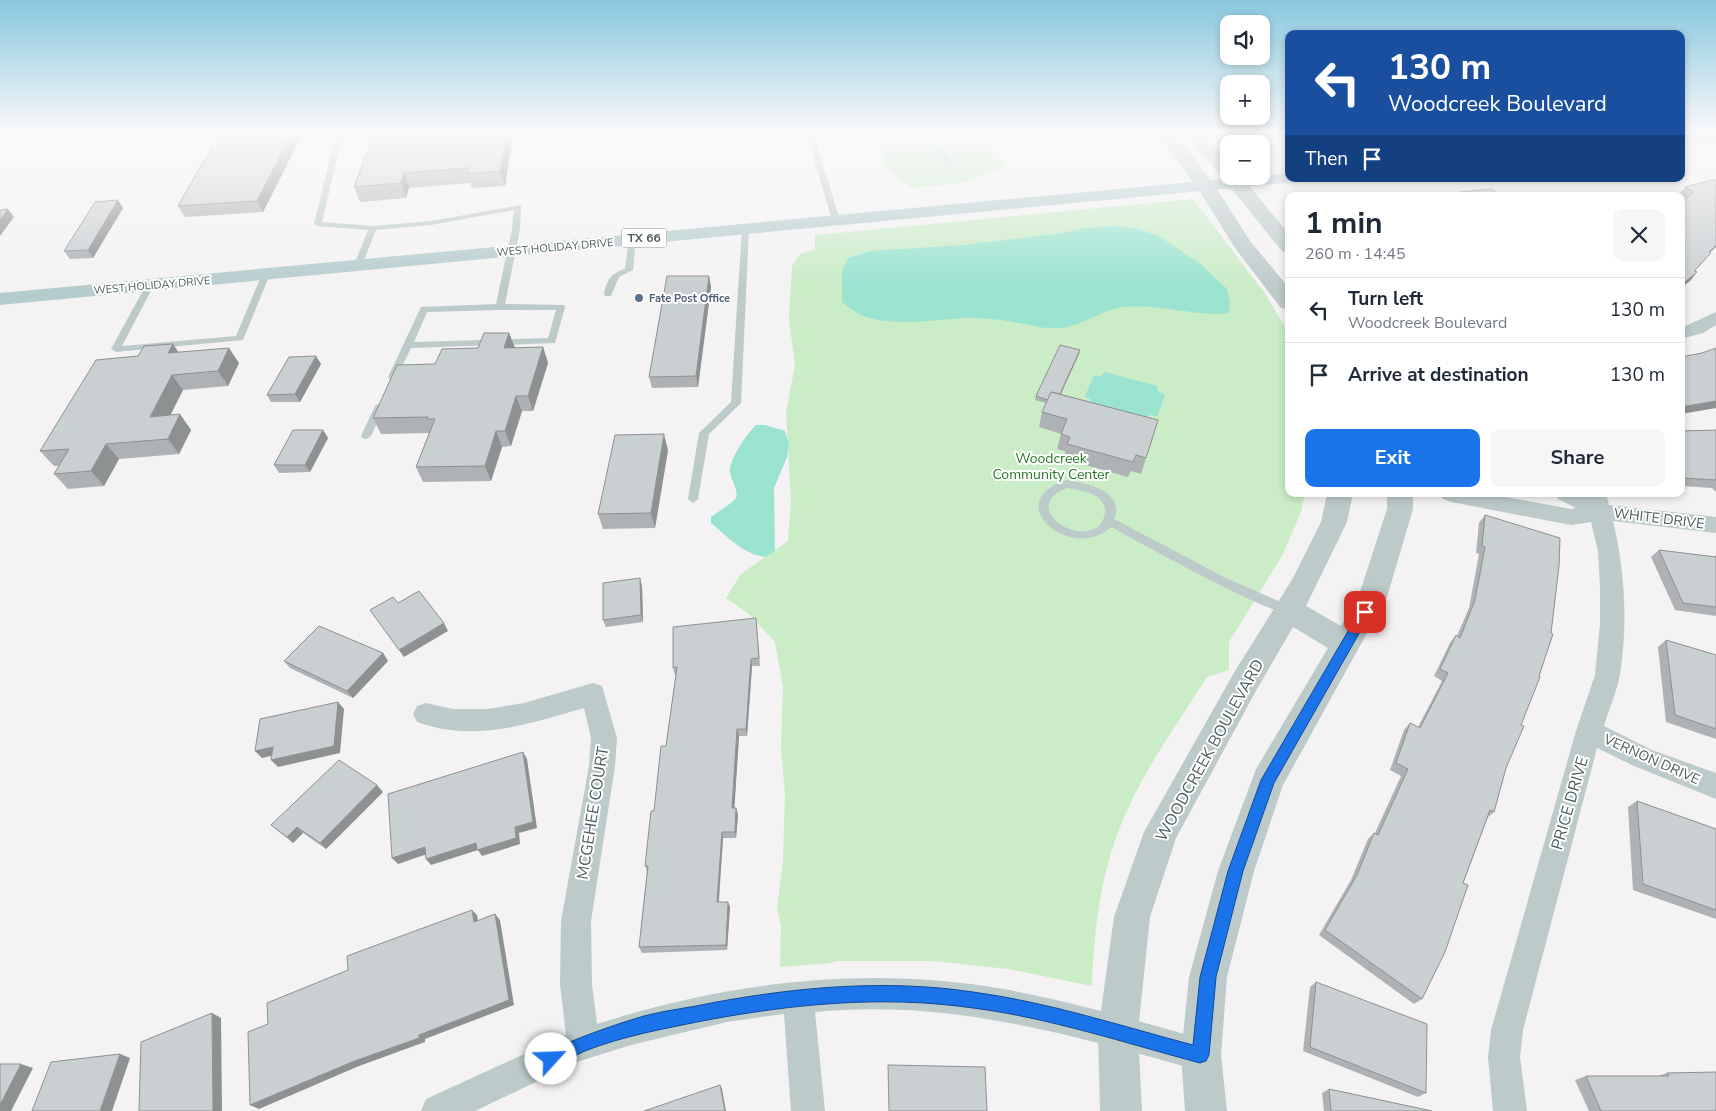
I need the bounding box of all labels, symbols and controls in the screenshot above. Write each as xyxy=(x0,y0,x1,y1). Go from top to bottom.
map controls xyxy=(1220,15,1270,185)
button: sound xyxy=(1220,15,1270,65)
text: 130 m xyxy=(1388,44,1491,91)
icon: left xyxy=(1305,50,1370,115)
button: + xyxy=(1220,75,1270,125)
text: Woodcreek Boulevard xyxy=(1388,89,1607,119)
button: − xyxy=(1220,135,1270,185)
icon: arrive xyxy=(1358,145,1386,173)
text: Then xyxy=(1305,146,1348,172)
text: 1 min xyxy=(1305,203,1383,244)
button: close xyxy=(1613,209,1665,261)
road number: TX 66 xyxy=(622,228,666,248)
street label: WEST HOLIDAY DRIVE xyxy=(496,235,614,260)
text: 260 m · 14:45 xyxy=(1305,243,1406,265)
street label: WEST HOLIDAY DRIVE xyxy=(93,273,211,298)
text: Turn left xyxy=(1348,286,1423,312)
place label: Fate Post Office xyxy=(649,291,730,306)
marker: Fate Post Office xyxy=(633,292,645,304)
icon: left xyxy=(1305,296,1333,324)
text: 130 m xyxy=(1610,297,1665,323)
text: Woodcreek Boulevard xyxy=(1348,312,1507,334)
icon: arrive xyxy=(1305,361,1333,389)
text: Arrive at destination xyxy=(1348,362,1529,388)
text: 130 m xyxy=(1610,362,1665,388)
button: Exit xyxy=(1305,429,1480,487)
button: Share xyxy=(1490,429,1665,487)
park label: Woodcreek Community Center xyxy=(992,449,1110,484)
street label: WHITE DRIVE xyxy=(1613,504,1705,533)
pin xyxy=(1344,591,1386,633)
icon: arrive xyxy=(1351,598,1379,626)
street label: WOODCREEK BOULEVARD xyxy=(1151,655,1269,845)
street label: VERNON DRIVE xyxy=(1600,729,1703,789)
street label: MCGEHEE COURT xyxy=(572,745,614,881)
street label: PRICE DRIVE xyxy=(1546,754,1594,853)
position arrow xyxy=(524,1032,576,1084)

